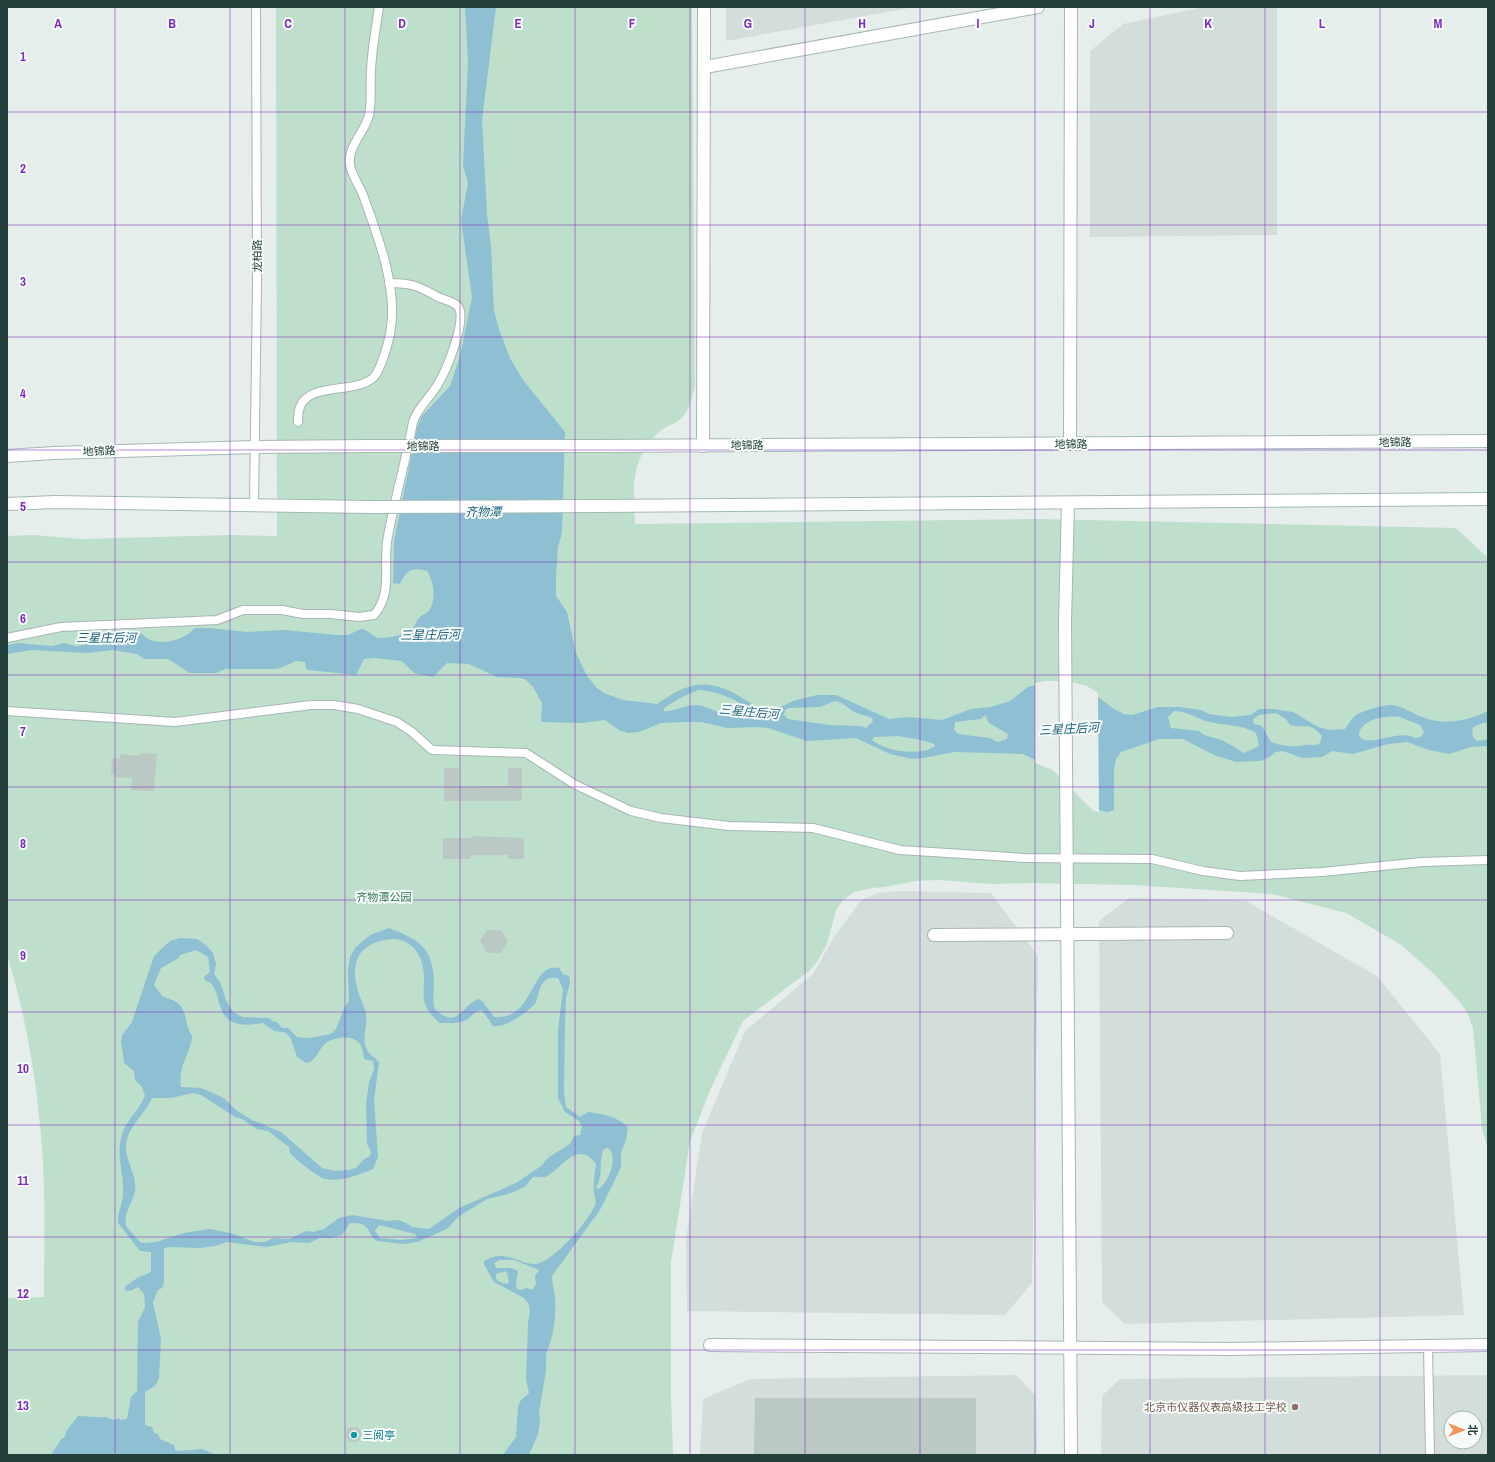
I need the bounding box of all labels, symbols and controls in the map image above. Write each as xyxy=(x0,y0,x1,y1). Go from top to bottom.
text: A xyxy=(54,15,62,32)
text: B xyxy=(168,15,176,32)
text: C xyxy=(284,15,292,32)
text: D xyxy=(398,15,406,32)
text: E xyxy=(514,15,522,32)
text: F xyxy=(629,15,636,32)
text: G xyxy=(744,15,752,32)
text: H xyxy=(858,15,866,32)
text: I xyxy=(977,15,980,32)
text: J xyxy=(1089,15,1095,32)
text: K xyxy=(1204,15,1212,32)
text: L xyxy=(1319,15,1326,32)
text: M xyxy=(1434,15,1443,32)
text: 1 xyxy=(20,48,26,65)
text: 2 xyxy=(20,160,26,177)
street label: 龙柏路 xyxy=(250,240,264,273)
text: 3 xyxy=(20,273,26,290)
text: 4 xyxy=(20,385,26,402)
street label: 地锦路 xyxy=(1379,435,1412,449)
street label: 地锦路 xyxy=(1055,437,1088,451)
street label: 地锦路 xyxy=(731,438,764,452)
street label: 地锦路 xyxy=(407,439,440,453)
street label: 地锦路 xyxy=(82,443,116,459)
text: 5 xyxy=(20,498,26,515)
water label: 齐物潭 xyxy=(465,504,503,520)
text: 6 xyxy=(20,610,26,627)
water label: 三星庄后河 xyxy=(400,626,462,644)
water label: 三星庄后河 xyxy=(76,630,138,646)
water label: 三星庄后河 xyxy=(718,701,782,723)
water label: 三星庄后河 xyxy=(1039,719,1101,739)
text: 7 xyxy=(20,723,26,740)
text: 8 xyxy=(20,835,26,852)
park label: 齐物潭公园 xyxy=(357,890,412,904)
text: 9 xyxy=(20,947,26,964)
text: 10 xyxy=(17,1060,29,1077)
text: 11 xyxy=(17,1172,29,1189)
text: 12 xyxy=(17,1285,29,1302)
text: 13 xyxy=(17,1397,29,1414)
place label: 北京市仪器仪表高级技工学校 xyxy=(1144,1400,1287,1414)
marker: 北京市仪器仪表高级技工学校 xyxy=(1290,1402,1300,1412)
north arrow xyxy=(1443,1410,1483,1450)
text: 北 xyxy=(1466,1425,1480,1436)
place label: 三阅亭 xyxy=(362,1428,395,1442)
marker: 三阅亭 xyxy=(349,1430,359,1440)

